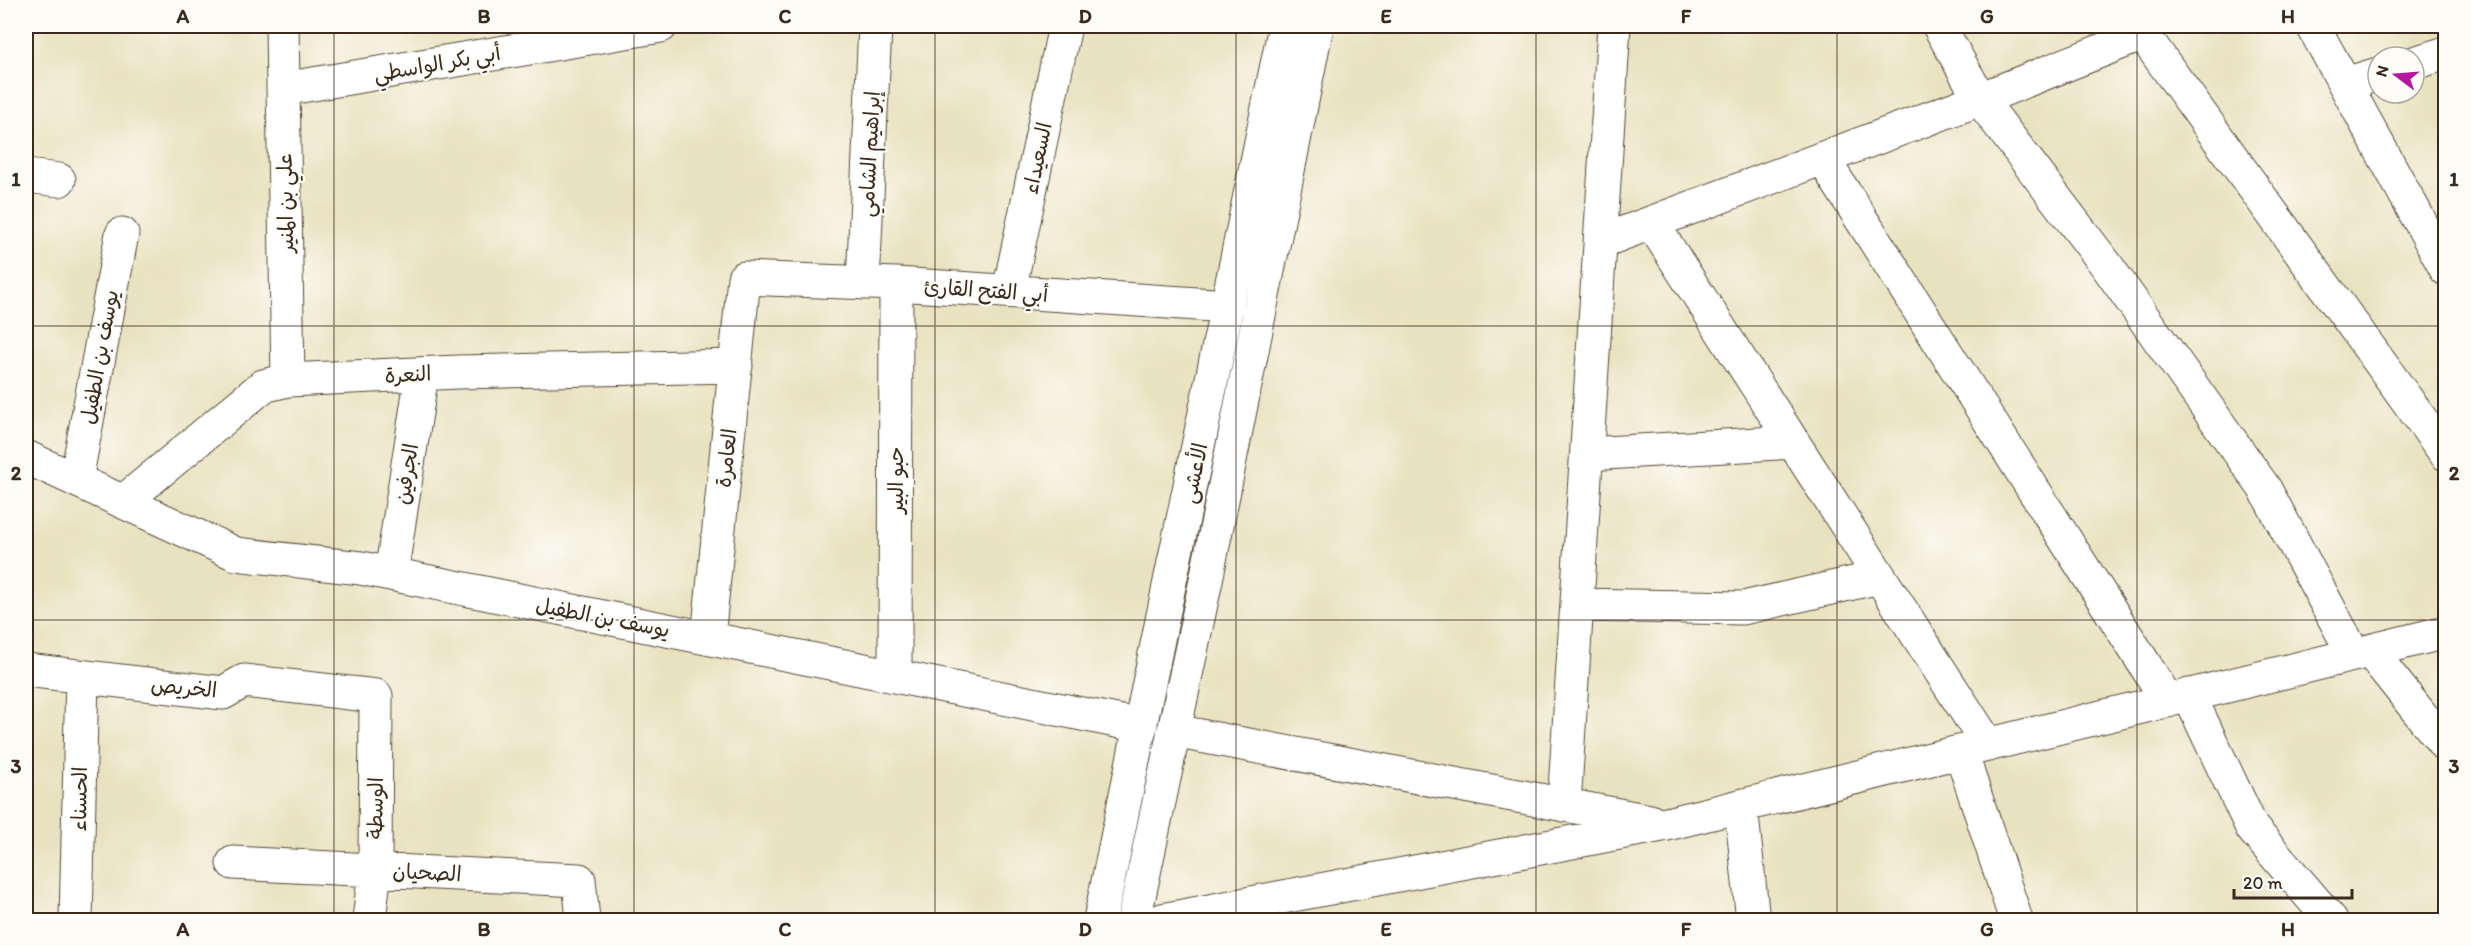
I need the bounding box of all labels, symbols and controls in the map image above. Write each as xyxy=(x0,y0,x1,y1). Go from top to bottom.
text: A xyxy=(176,4,190,28)
text: B xyxy=(478,4,491,28)
text: C xyxy=(779,4,792,28)
text: D xyxy=(1078,4,1092,28)
text: E xyxy=(1380,4,1392,28)
text: F xyxy=(1681,4,1692,28)
text: G xyxy=(1980,4,1994,28)
text: H xyxy=(2281,4,2295,28)
street label: أبي بكر الواسطي xyxy=(372,40,504,93)
north arrow xyxy=(2366,45,2426,105)
text: N xyxy=(2371,63,2393,79)
street label: إبراهيم الشامي xyxy=(853,90,892,218)
street label: السعيداء xyxy=(1017,120,1057,196)
street label: علي بن المنير xyxy=(272,153,305,255)
text: 1 xyxy=(11,167,21,191)
text: 1 xyxy=(2449,167,2459,191)
street label: أبي الفتح القارئ xyxy=(923,273,1049,314)
street label: يوسف بن الطفيل xyxy=(75,288,124,426)
street label: النعرة xyxy=(384,360,432,388)
street label: العامرة xyxy=(710,427,742,489)
street label: الأعشى xyxy=(1174,440,1215,506)
street label: الجرفين xyxy=(389,442,423,506)
street label: حبو البير xyxy=(883,447,909,515)
text: 2 xyxy=(11,461,22,485)
text: 2 xyxy=(2449,461,2460,485)
street label: يوسف بن الطفيل xyxy=(534,592,672,643)
street label: الخريص xyxy=(150,672,218,702)
text: 3 xyxy=(11,754,22,778)
text: 3 xyxy=(2449,754,2460,778)
street label: الحسناء xyxy=(66,766,92,832)
street label: الوسطة xyxy=(362,777,389,839)
street label: الصحيان xyxy=(392,858,462,886)
scale bar xyxy=(2234,862,2352,900)
text: 20 m xyxy=(2243,872,2283,894)
text: A xyxy=(176,917,190,941)
text: B xyxy=(478,917,491,941)
text: C xyxy=(779,917,792,941)
text: D xyxy=(1078,917,1092,941)
text: E xyxy=(1380,917,1392,941)
text: F xyxy=(1681,917,1692,941)
text: G xyxy=(1980,917,1994,941)
text: H xyxy=(2281,917,2295,941)

